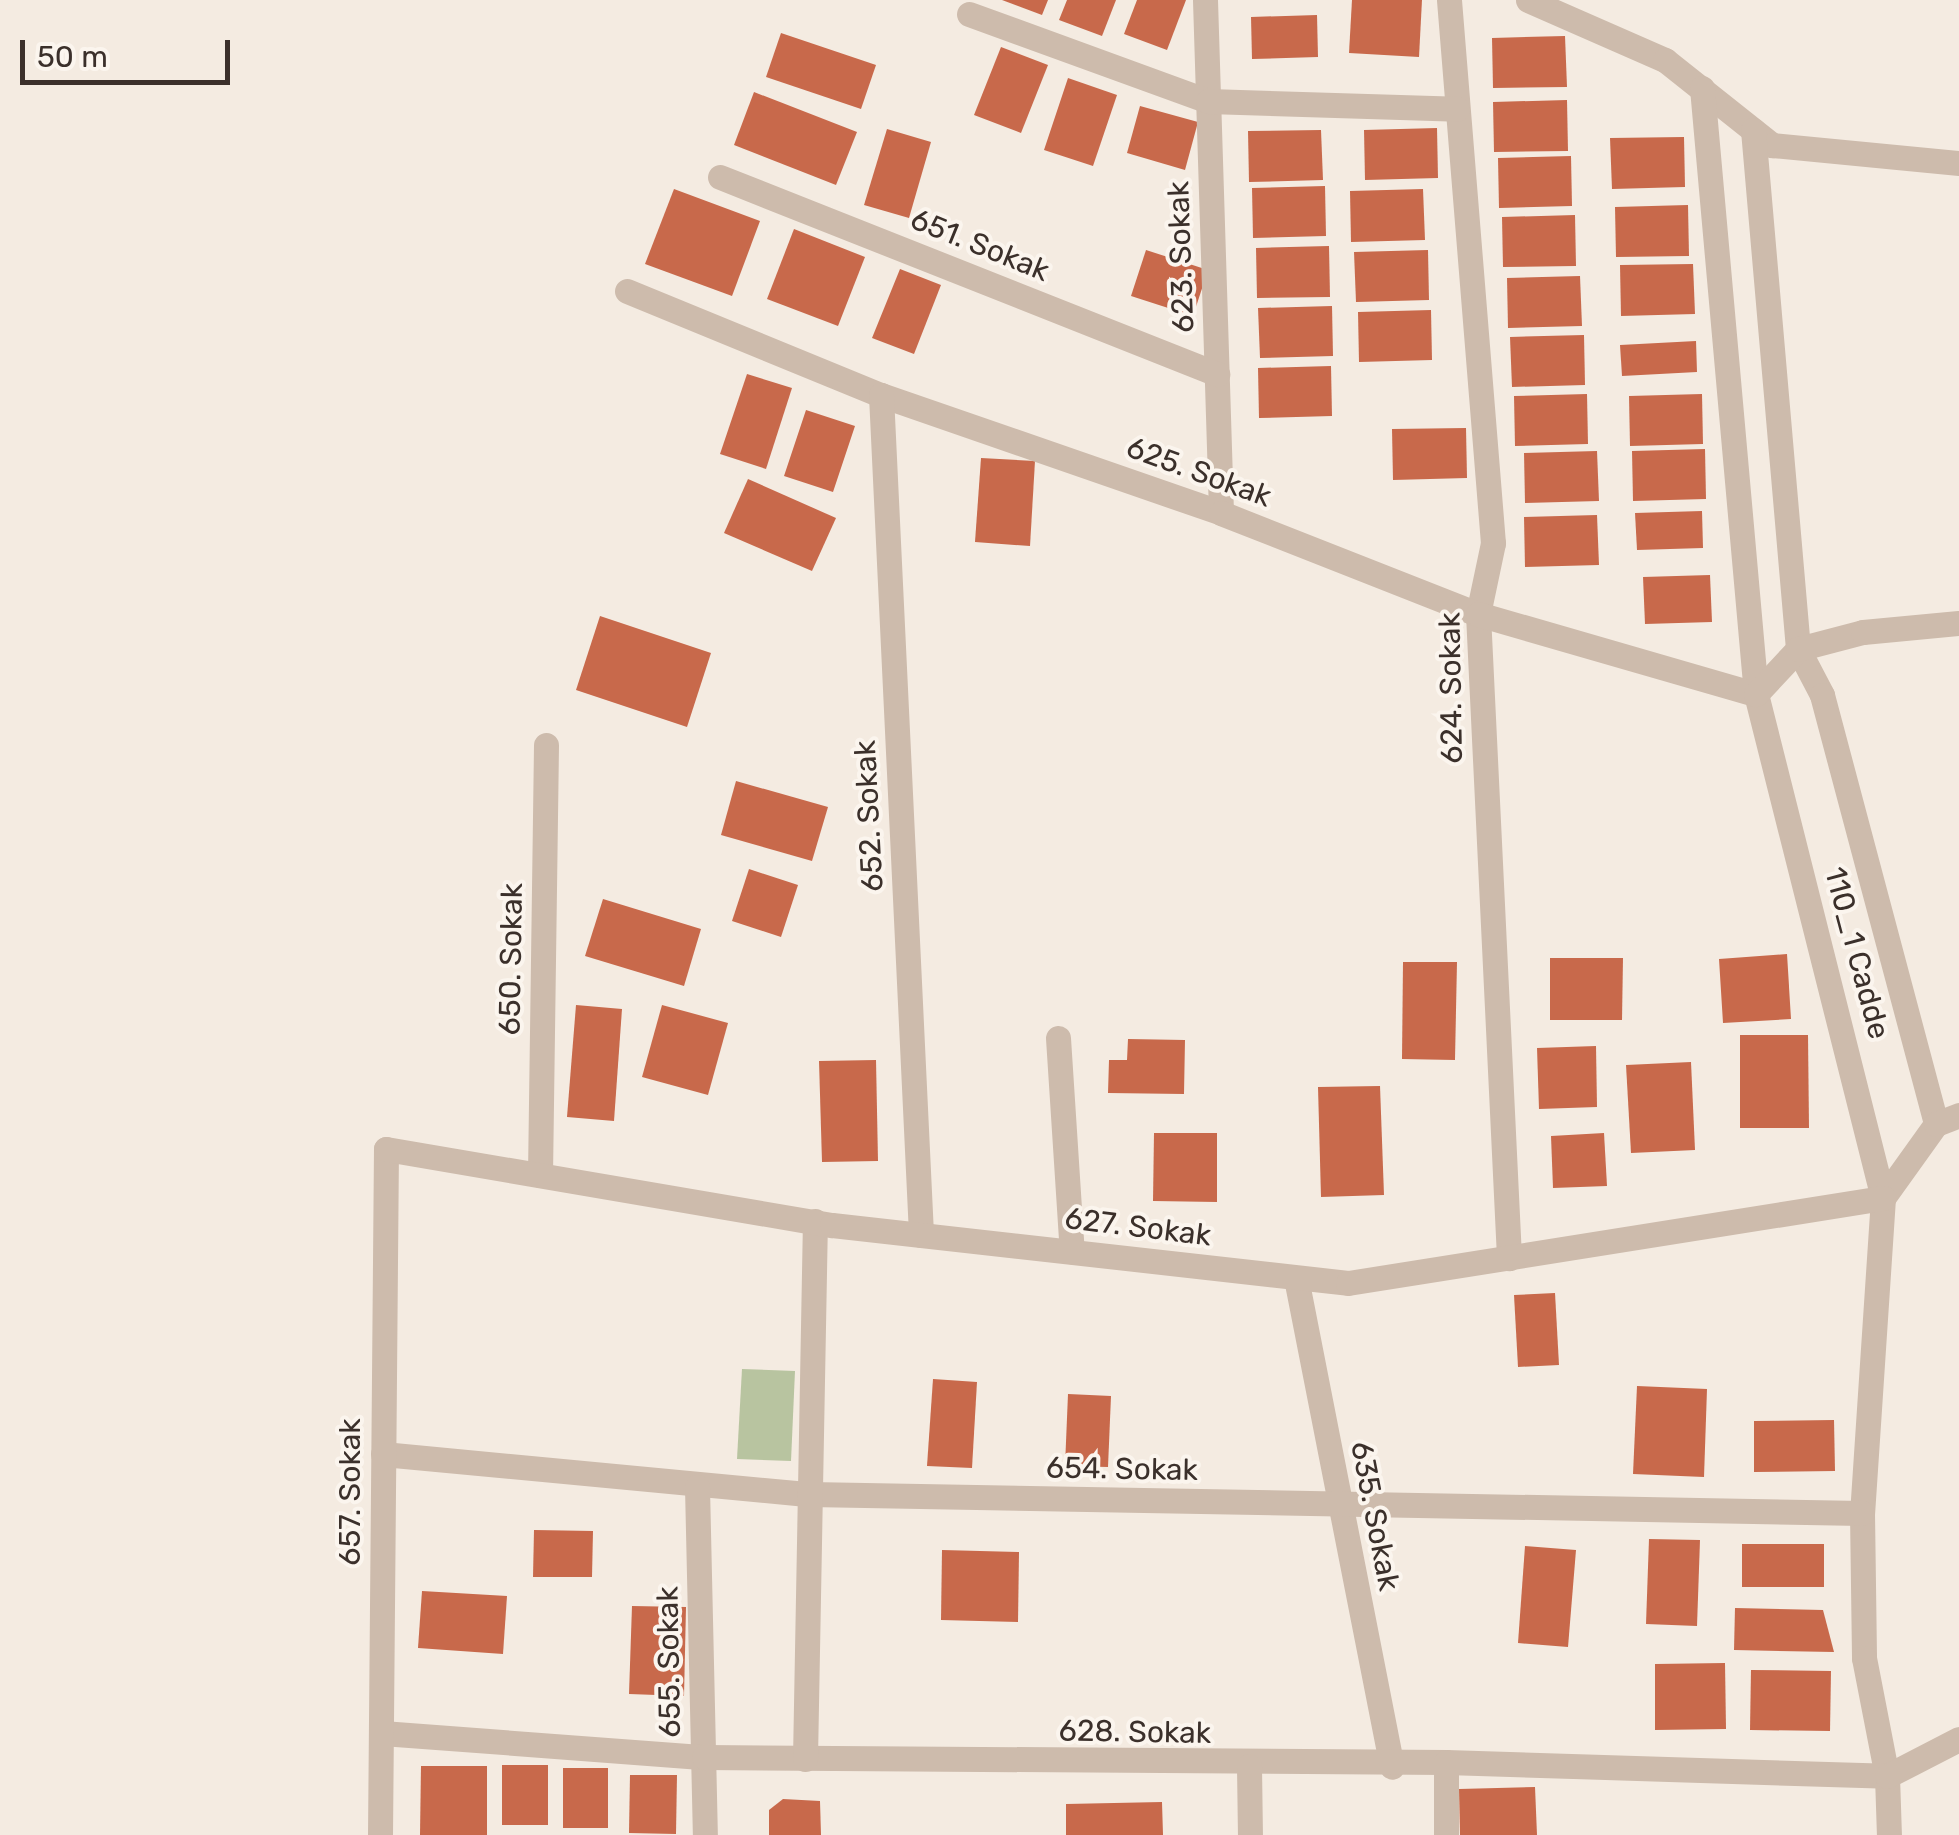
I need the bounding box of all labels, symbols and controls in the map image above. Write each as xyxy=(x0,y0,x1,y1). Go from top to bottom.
scale bar xyxy=(25,20,235,82)
text: 50 m xyxy=(37,39,108,75)
street label: 623. Sokak xyxy=(1160,181,1202,333)
street label: 651. Sokak xyxy=(905,201,1055,289)
street label: 625. Sokak xyxy=(1122,429,1276,515)
street label: 624. Sokak xyxy=(1432,612,1470,764)
street label: 652. Sokak xyxy=(847,739,891,893)
street label: 110_1 Cadde xyxy=(1817,863,1897,1043)
street label: 650. Sokak xyxy=(492,882,530,1036)
street label: 627. Sokak xyxy=(1063,1200,1213,1254)
street label: 657. Sokak xyxy=(332,1418,368,1566)
street label: 635. Sokak xyxy=(1343,1438,1407,1594)
street label: 654. Sokak xyxy=(1046,1450,1198,1488)
street label: 655. Sokak xyxy=(650,1586,688,1738)
street label: 628. Sokak xyxy=(1058,1713,1212,1751)

